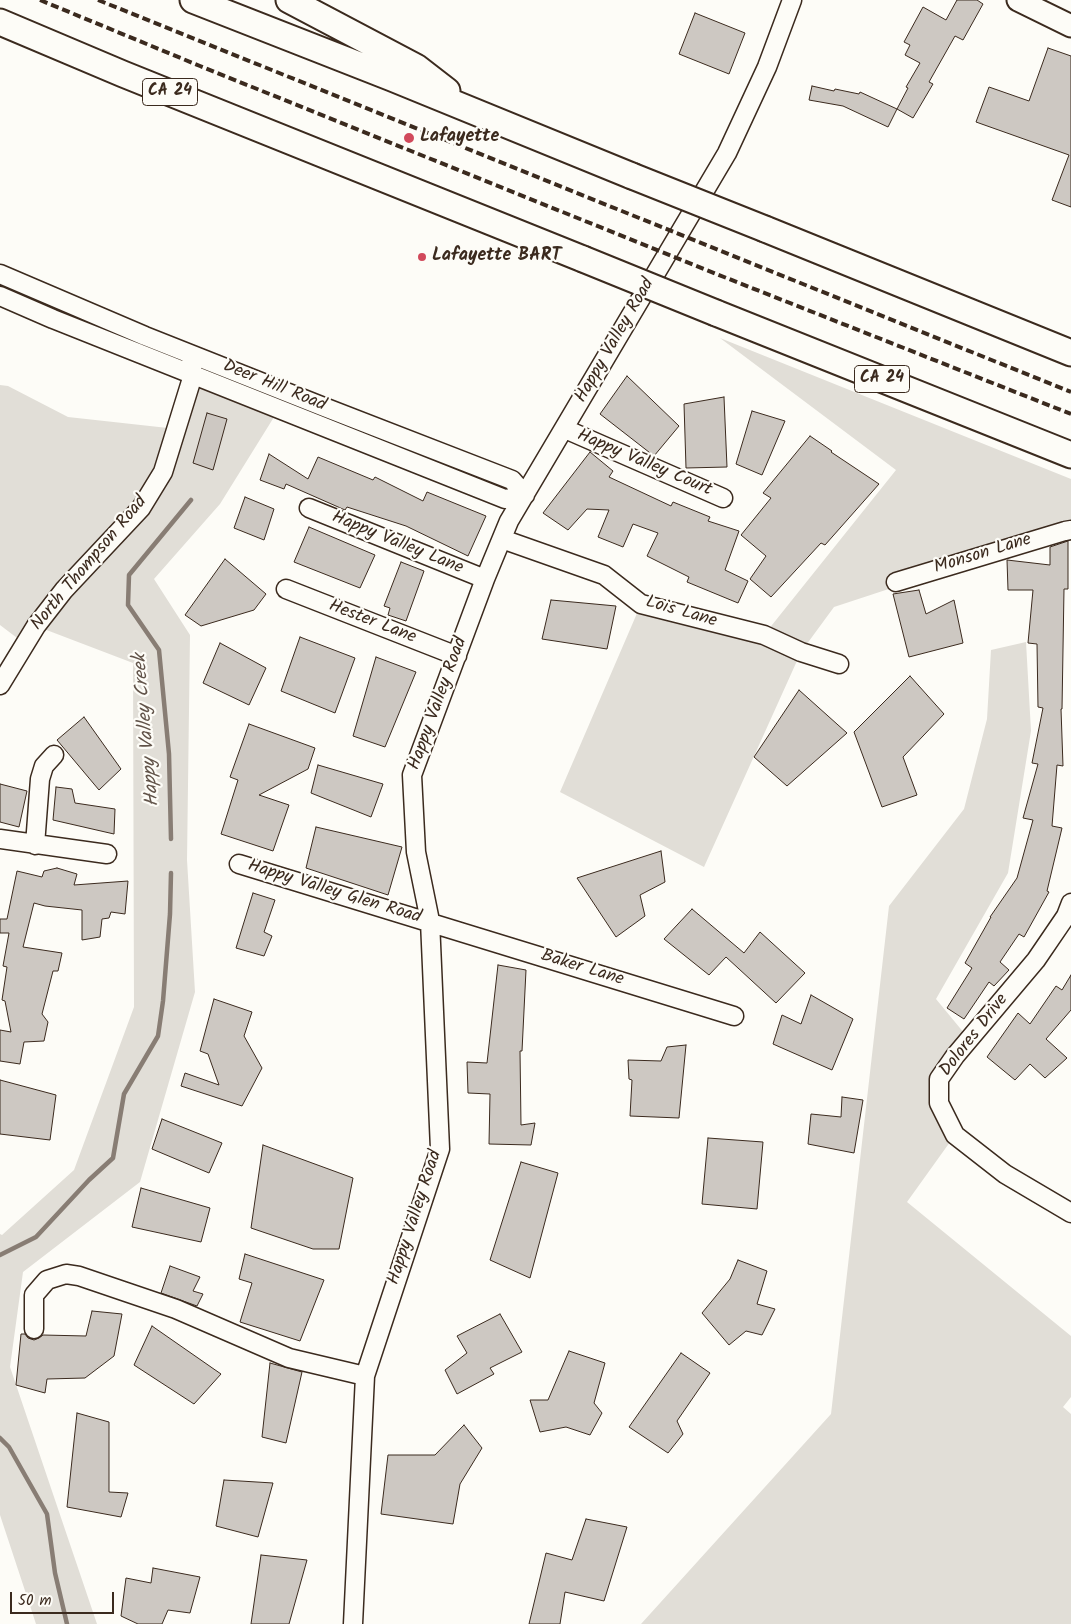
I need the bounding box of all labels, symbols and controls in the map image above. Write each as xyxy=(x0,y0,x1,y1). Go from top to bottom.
road number: CA 24 xyxy=(142,78,198,105)
place label: Lafayette xyxy=(420,127,499,149)
marker: Lafayette xyxy=(402,131,416,145)
place label: Lafayette BART xyxy=(432,246,561,268)
marker: Lafayette BART xyxy=(416,251,428,263)
street label: Happy Valley Road xyxy=(572,275,660,407)
street label: Deer Hill Road xyxy=(219,356,329,418)
road number: CA 24 xyxy=(854,366,910,392)
street label: Happy Valley Court xyxy=(573,426,715,502)
street label: North Thompson Road xyxy=(27,492,153,636)
street label: Happy Valley Lane xyxy=(328,508,466,580)
street label: Monson Lane xyxy=(932,530,1034,580)
street label: Lois Lane xyxy=(643,593,719,633)
street label: Hester Lane xyxy=(325,596,419,650)
street label: Happy Valley Road xyxy=(405,635,473,773)
water label: Happy Valley Creek xyxy=(130,653,166,807)
street label: Happy Valley Glen Road xyxy=(245,856,423,930)
street label: Baker Lane xyxy=(538,946,626,992)
street label: Dolores Drive xyxy=(936,990,1014,1082)
street label: Happy Valley Road xyxy=(384,1148,448,1288)
scale bar xyxy=(12,1582,116,1614)
text: 50 m xyxy=(18,1589,52,1613)

